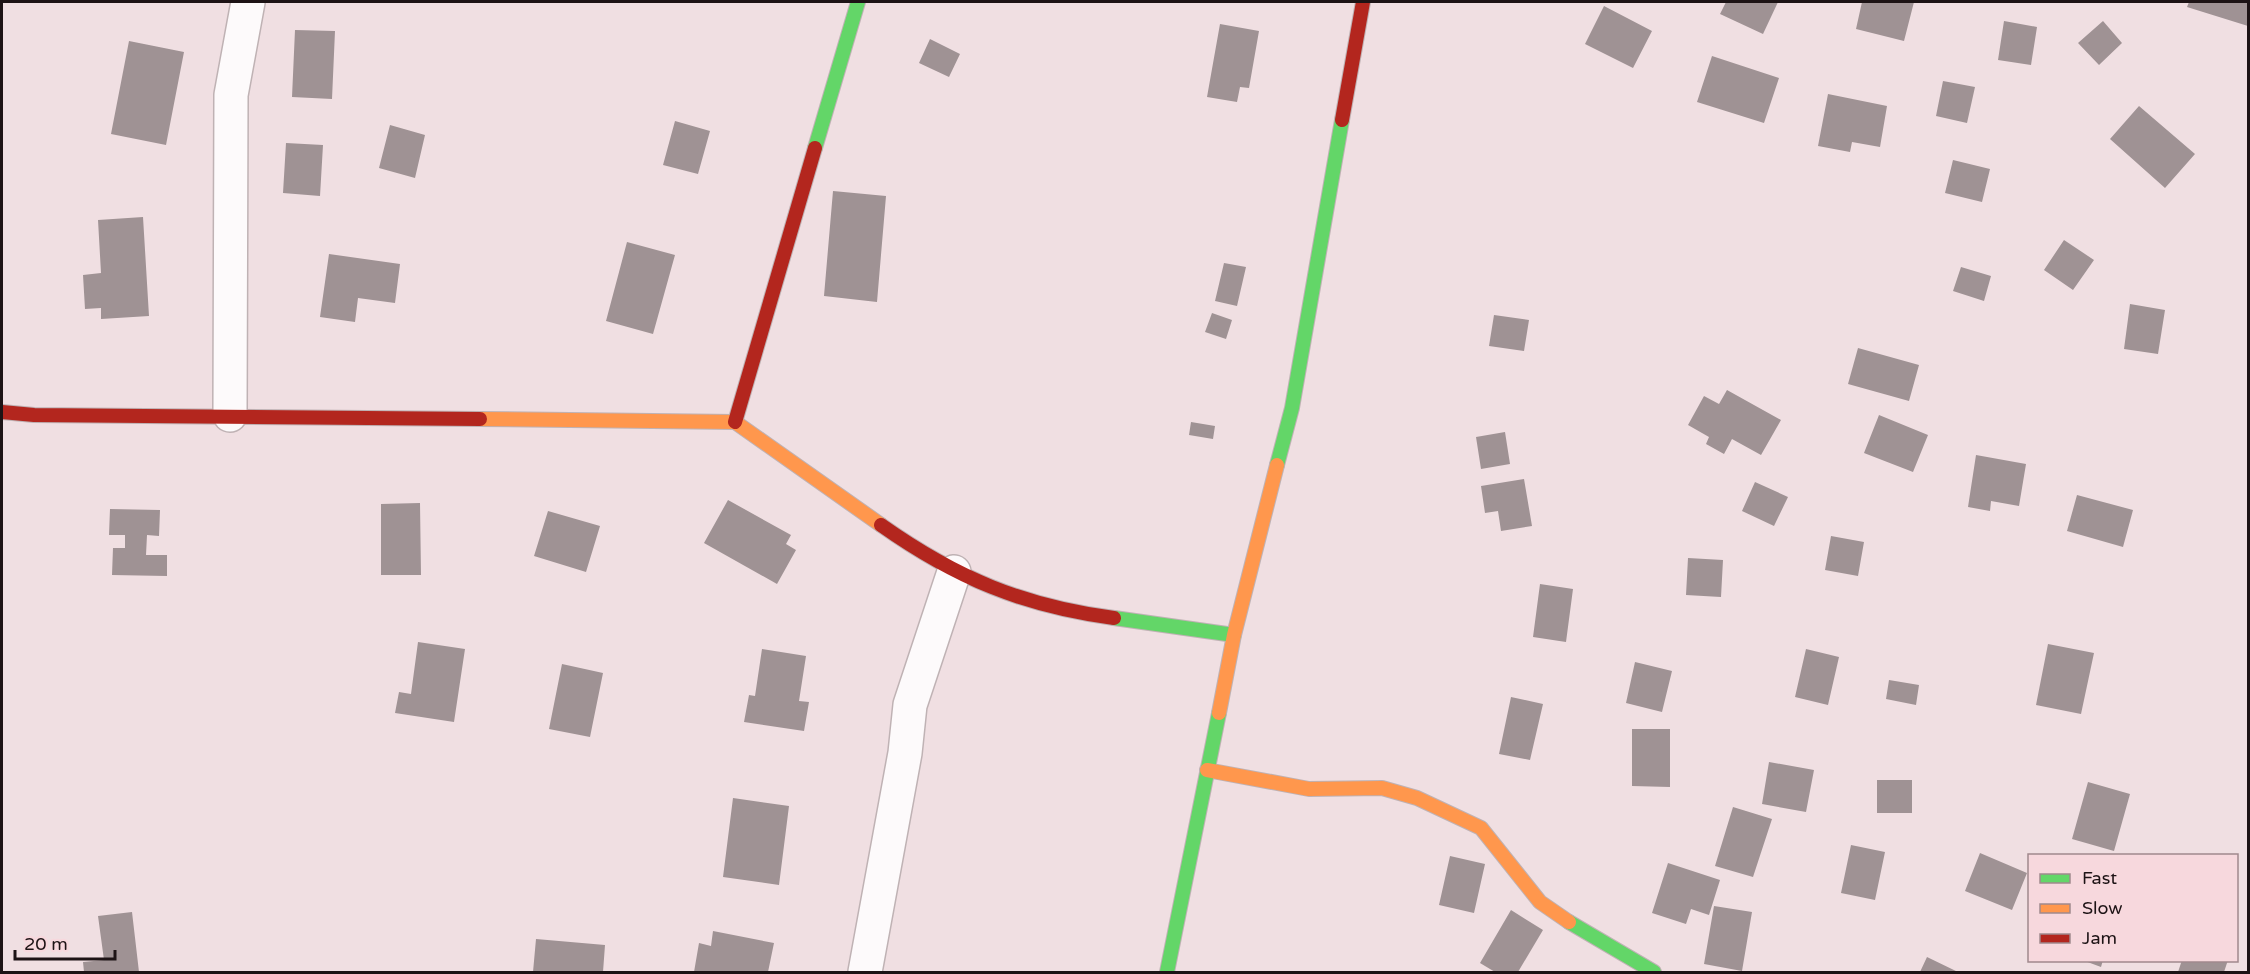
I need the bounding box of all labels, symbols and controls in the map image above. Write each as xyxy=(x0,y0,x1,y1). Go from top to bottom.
legend xyxy=(2028,854,2238,962)
text: Fast xyxy=(2082,867,2117,889)
text: Slow xyxy=(2082,897,2123,919)
scale bar xyxy=(15,923,116,961)
text: Jam xyxy=(2082,927,2117,949)
text: 20 m xyxy=(24,933,68,955)

